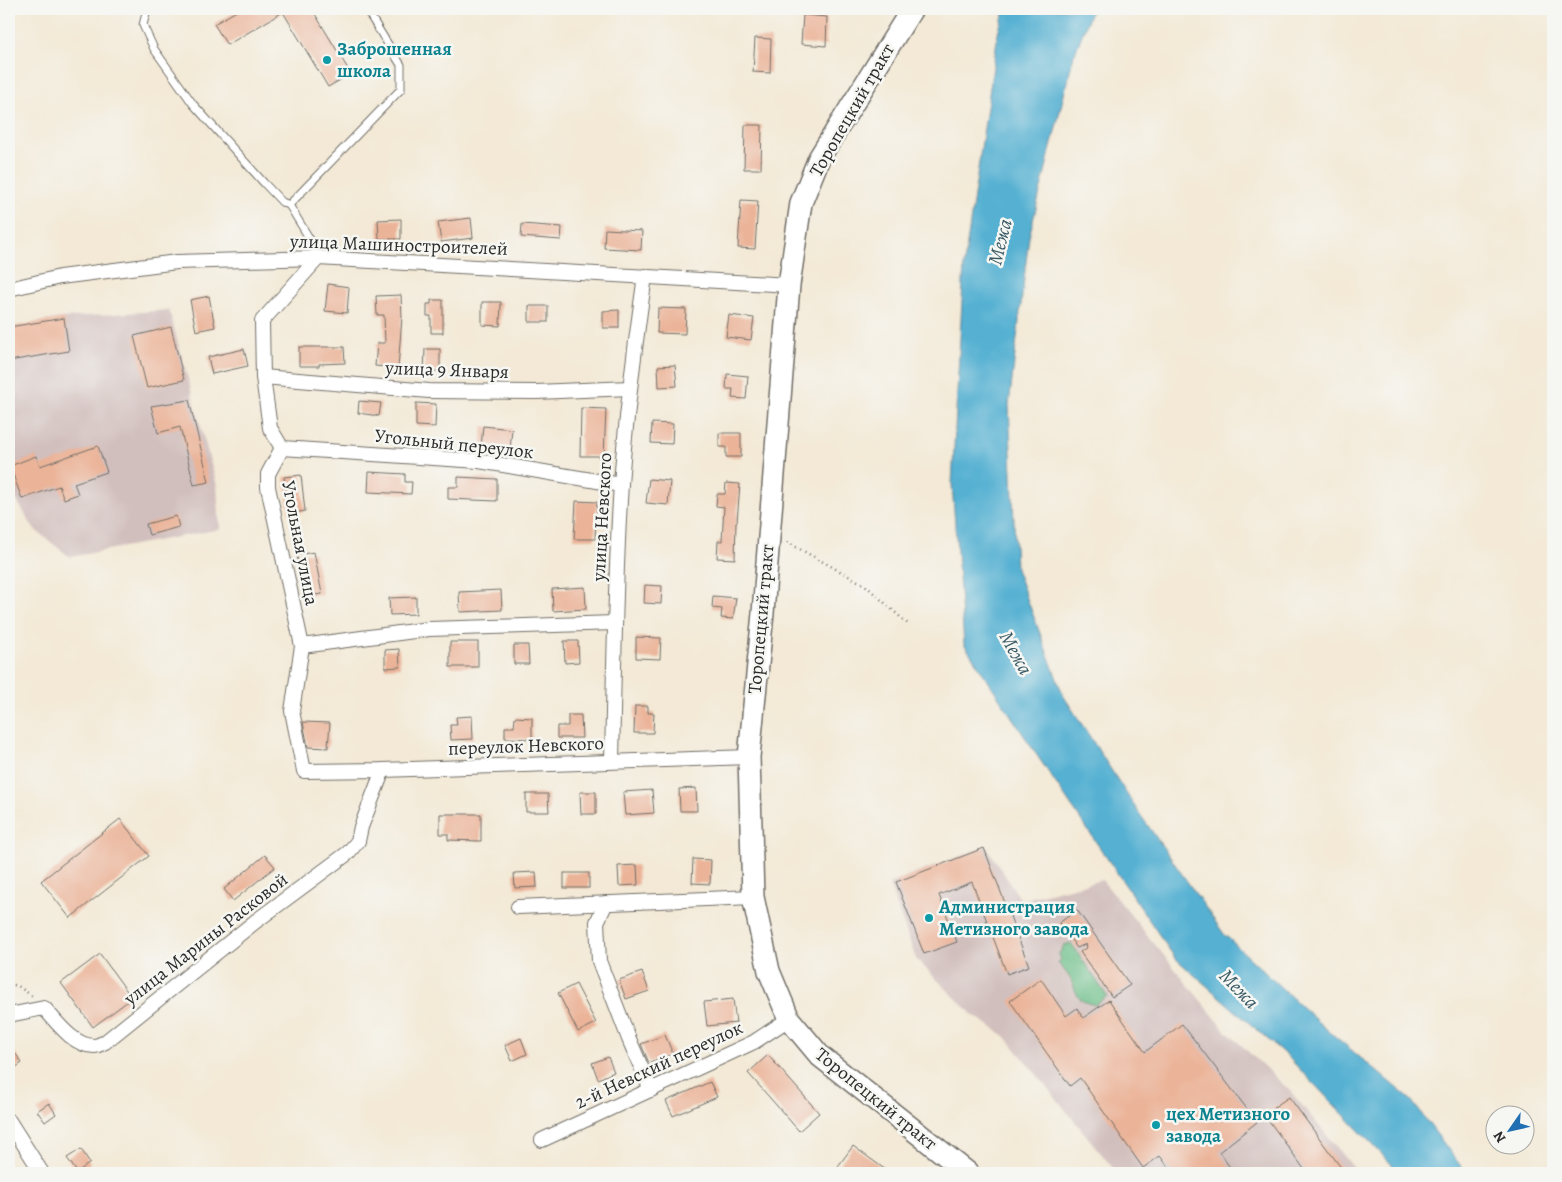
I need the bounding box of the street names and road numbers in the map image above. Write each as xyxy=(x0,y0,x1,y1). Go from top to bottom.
street label: Торопецкий тракт xyxy=(803,38,901,181)
street label: улица Машиностроителей xyxy=(289,228,508,262)
street label: улица 9 Января xyxy=(384,355,509,385)
street label: Угольный переулок xyxy=(373,423,535,465)
street label: улица Невского xyxy=(586,452,618,583)
street label: Угольная улица xyxy=(275,478,325,608)
street label: Торопецкий тракт xyxy=(742,543,781,695)
street label: переулок Невского xyxy=(448,730,604,762)
street label: улица Марины Расковой xyxy=(118,867,293,1012)
street label: 2-й Невский переулок xyxy=(571,1015,747,1115)
street label: Торопецкий тракт xyxy=(810,1042,943,1157)

